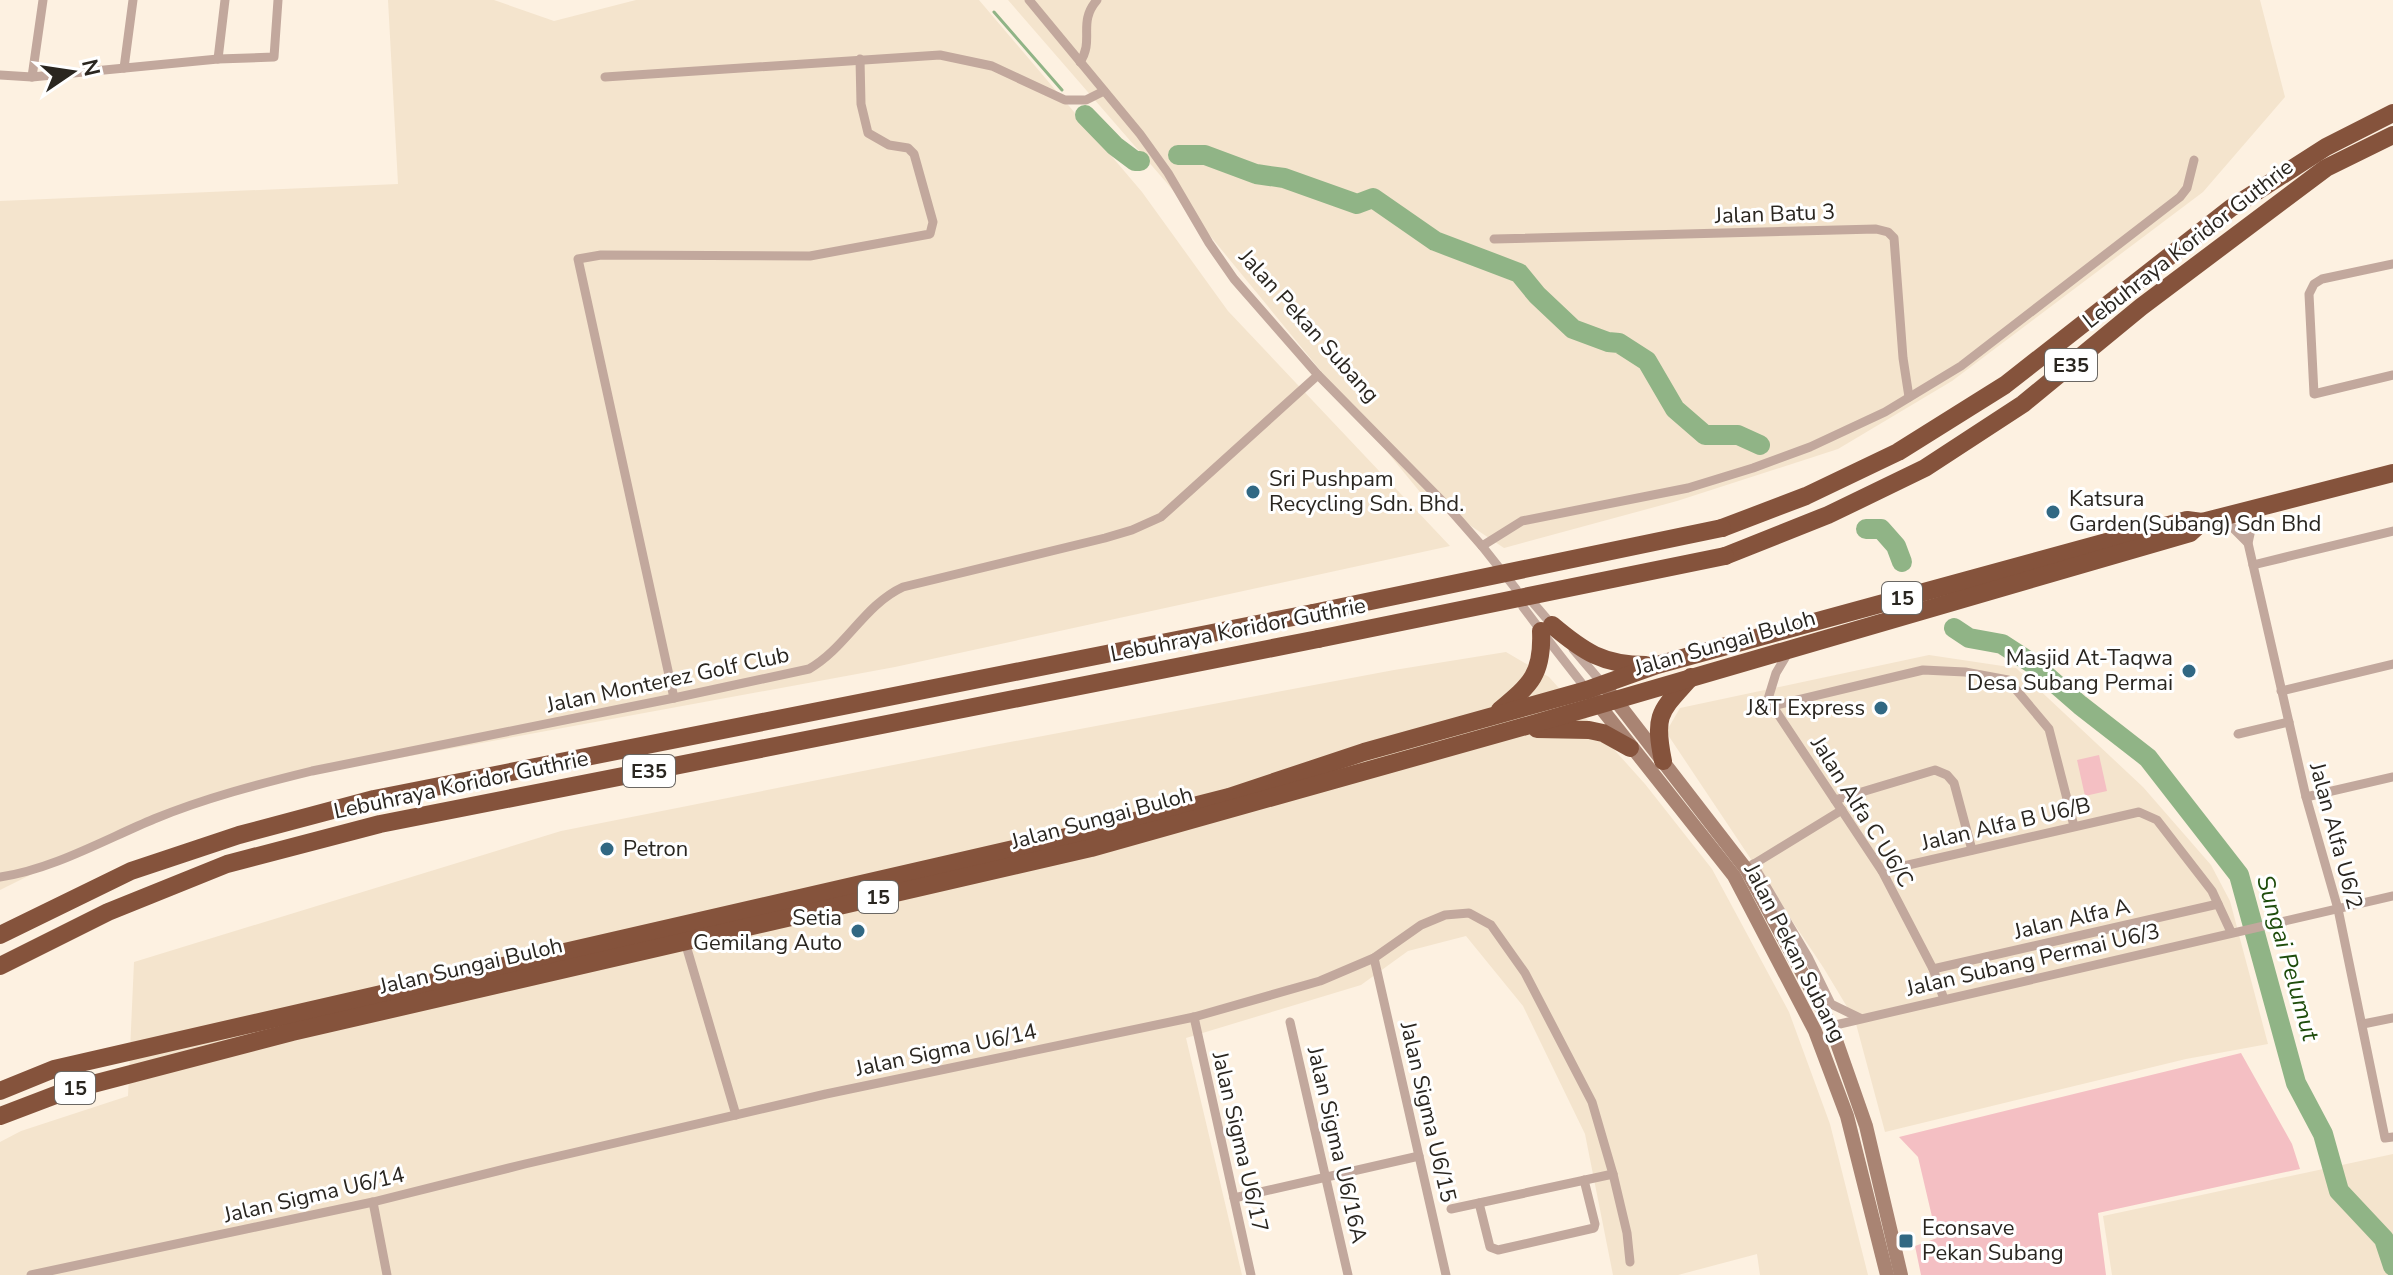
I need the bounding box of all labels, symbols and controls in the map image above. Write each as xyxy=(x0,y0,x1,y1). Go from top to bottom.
north arrow xyxy=(32,32,112,112)
text: N xyxy=(74,56,107,79)
street label: Lebuhraya Koridor Guthrie xyxy=(2077,152,2299,336)
street label: Jalan Batu 3 xyxy=(1713,197,1836,231)
street label: Jalan Pekan Subang xyxy=(1231,242,1386,409)
road number: E35 xyxy=(2045,349,2097,381)
place label: Sri Pushpam Recycling Sdn. Bhd. xyxy=(1269,464,1464,519)
marker: Sri Pushpam Recycling Sdn. Bhd. xyxy=(1244,483,1262,501)
place label: Katsura Garden(Subang) Sdn Bhd xyxy=(2069,484,2321,539)
marker: Katsura Garden(Subang) Sdn Bhd xyxy=(2044,503,2062,521)
road number: 15 xyxy=(1882,582,1922,614)
street label: Lebuhraya Koridor Guthrie xyxy=(1108,591,1368,669)
street label: Jalan Sungai Buloh xyxy=(1630,603,1819,683)
street label: Jalan Monterez Golf Club xyxy=(543,640,792,721)
place label: Masjid At-Taqwa Desa Subang Permai xyxy=(1967,643,2173,698)
marker: Masjid At-Taqwa Desa Subang Permai xyxy=(2180,662,2198,680)
place label: J&T Express xyxy=(1746,693,1865,723)
marker: J&T Express xyxy=(1872,699,1890,717)
street label: Jalan Alfa C U6/C xyxy=(1803,730,1920,893)
street label: Lebuhraya Koridor Guthrie xyxy=(331,743,591,827)
road number: E35 xyxy=(623,755,675,787)
street label: Jalan Alfa U6/2 xyxy=(2302,758,2370,913)
street label: Jalan Sungai Buloh xyxy=(1007,779,1196,857)
street label: Jalan Alfa B U6/B xyxy=(1917,790,2094,858)
place label: Petron xyxy=(623,834,688,864)
marker: Petron xyxy=(598,840,616,858)
street label: Jalan Pekan Subang xyxy=(1737,858,1853,1047)
water label: Sungai Pelumut xyxy=(2249,872,2327,1045)
road number: 15 xyxy=(858,881,898,913)
street label: Jalan Alfa A xyxy=(2010,891,2133,947)
place label: Setia Gemilang Auto xyxy=(693,903,842,958)
street label: Jalan Subang Permai U6/3 xyxy=(1902,916,2163,1004)
marker: Setia Gemilang Auto xyxy=(849,922,867,940)
street label: Jalan Sungai Buloh xyxy=(375,930,566,1002)
street label: Jalan Sigma U6/14 xyxy=(852,1016,1039,1084)
street label: Jalan Sigma U6/15 xyxy=(1392,1018,1463,1205)
street label: Jalan Sigma U6/16A xyxy=(1300,1043,1374,1246)
street label: Jalan Sigma U6/17 xyxy=(1204,1048,1275,1235)
road number: 15 xyxy=(55,1072,95,1104)
street label: Jalan Sigma U6/14 xyxy=(220,1160,407,1231)
place label: Econsave Pekan Subang xyxy=(1922,1213,2064,1268)
marker: Econsave Pekan Subang xyxy=(1897,1232,1915,1250)

